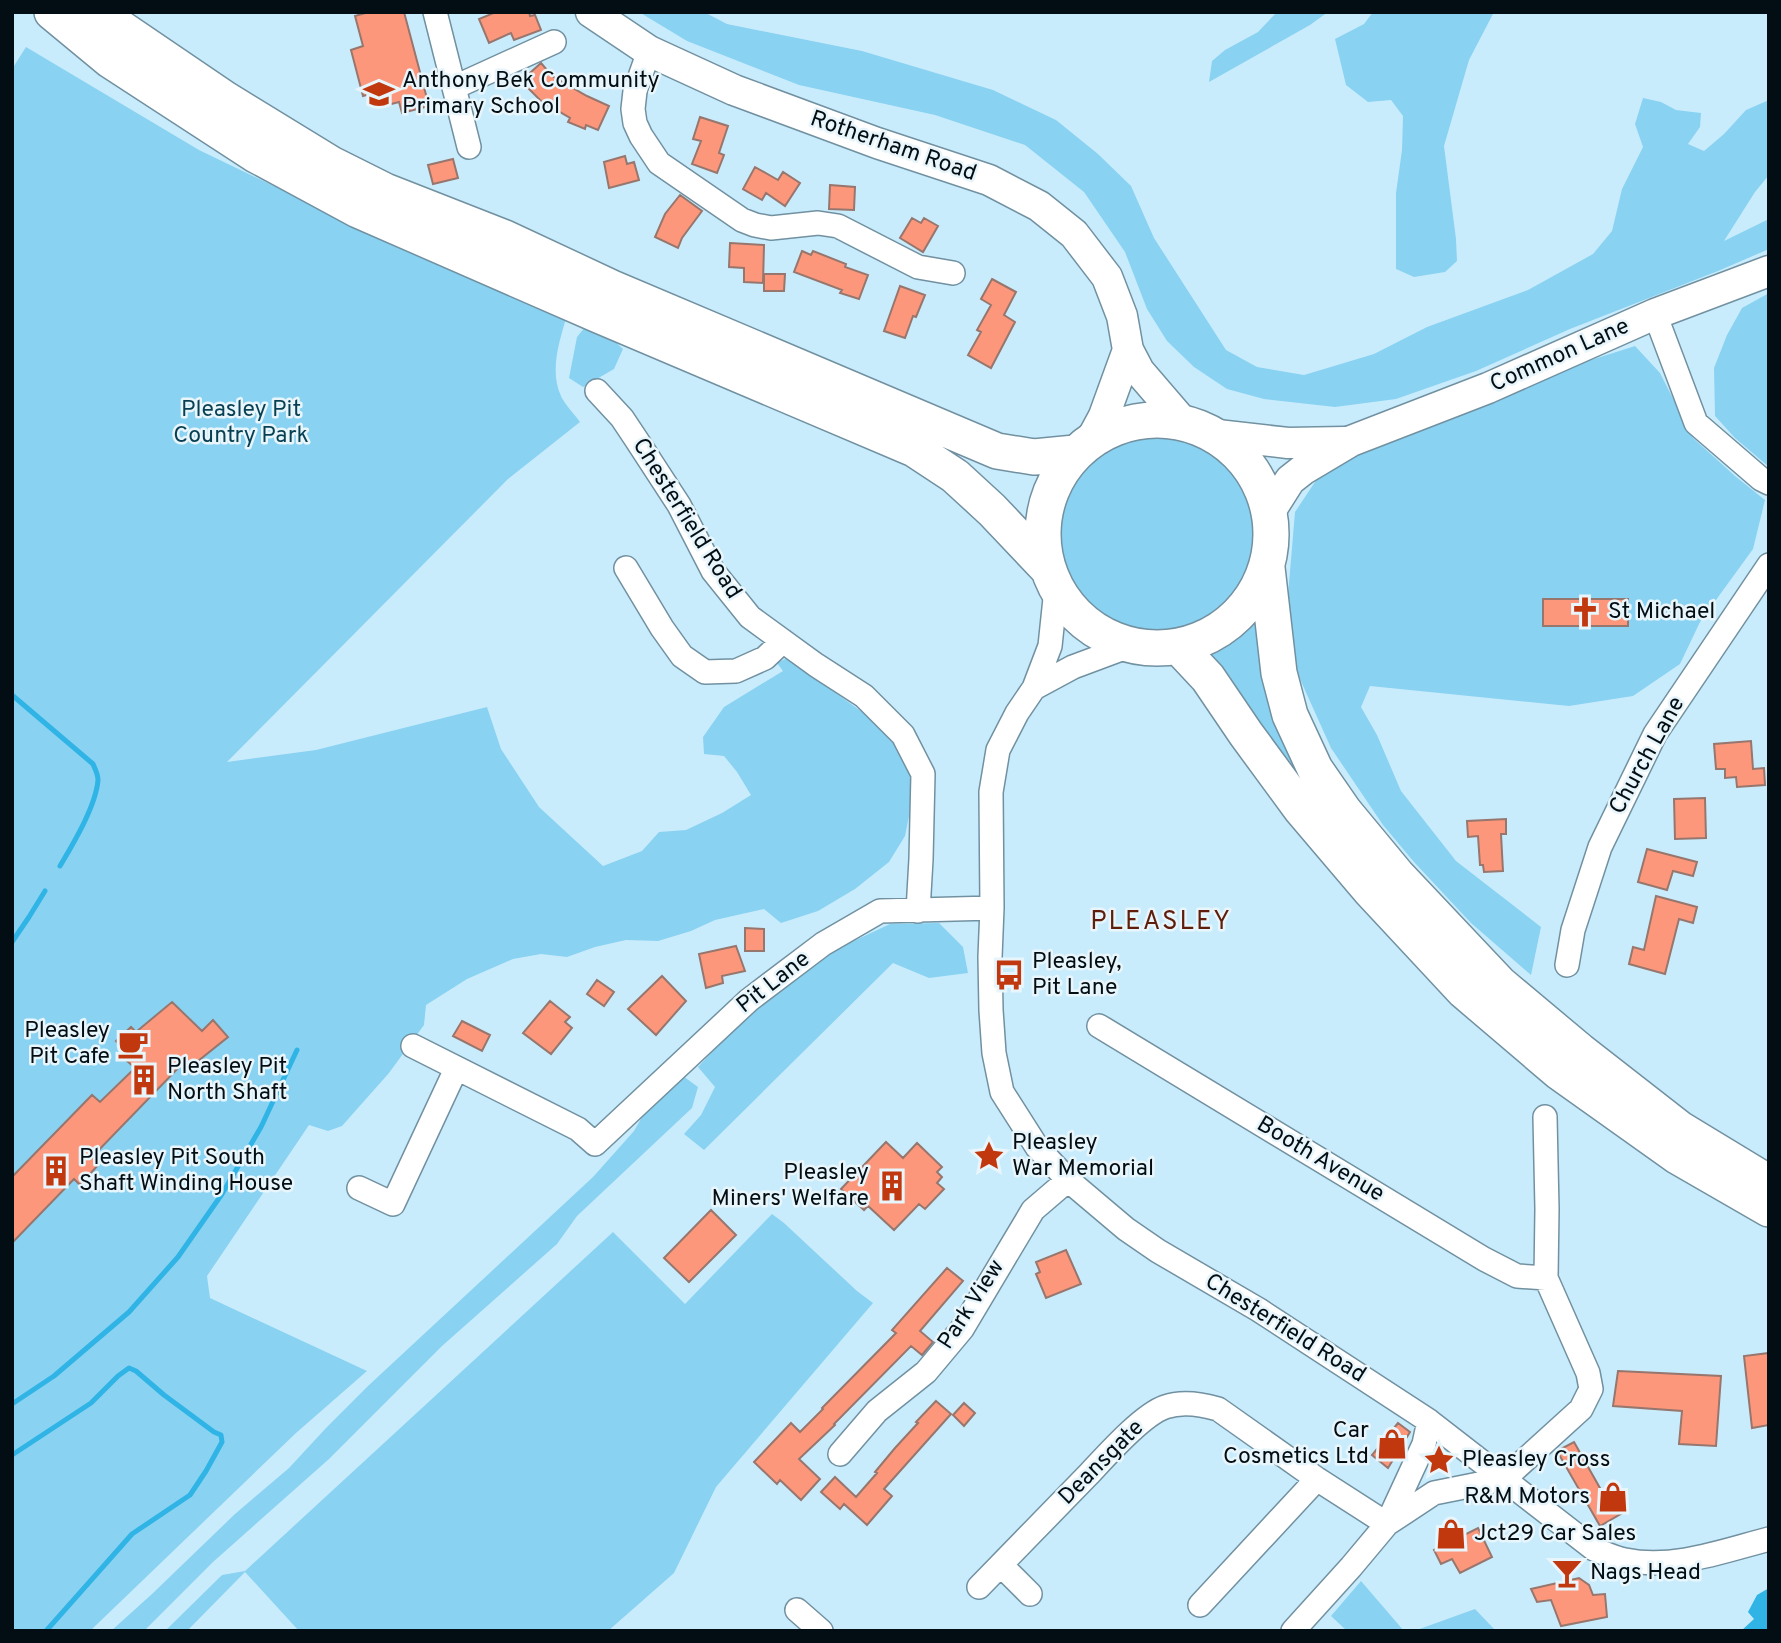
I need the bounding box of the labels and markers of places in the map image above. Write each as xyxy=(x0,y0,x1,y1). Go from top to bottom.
place label: Anthony Bek Community Primary School xyxy=(402,67,660,122)
school or university icon: Anthony Bek Community Primary School xyxy=(362,77,396,111)
church icon: St Michael xyxy=(1568,595,1602,629)
place label: St Michael xyxy=(1608,598,1715,627)
place label: Pleasley, Pit Lane xyxy=(1032,948,1121,1003)
bus stop icon: Pleasley, Pit Lane xyxy=(992,958,1026,992)
place label: Pleasley Pit Cafe xyxy=(24,1017,110,1072)
cafe icon: Pleasley Pit Cafe xyxy=(116,1027,150,1061)
place label: Pleasley Pit North Shaft xyxy=(167,1053,287,1108)
building icon: Pleasley Pit North Shaft xyxy=(127,1063,161,1097)
place label: Pleasley War Memorial xyxy=(1012,1129,1154,1184)
place icon: Pleasley War Memorial xyxy=(972,1139,1006,1173)
place label: Pleasley Pit South Shaft Winding House xyxy=(79,1144,293,1199)
building icon: Pleasley Pit South Shaft Winding House xyxy=(39,1154,73,1188)
place label: Pleasley Miners' Welfare xyxy=(711,1159,869,1214)
building icon: Pleasley Miners' Welfare xyxy=(875,1169,909,1203)
place label: Car Cosmetics Ltd xyxy=(1223,1417,1369,1472)
shop icon: Car Cosmetics Ltd xyxy=(1375,1427,1409,1461)
place icon: Pleasley Cross xyxy=(1422,1443,1456,1477)
place label: Pleasley Cross xyxy=(1462,1446,1611,1475)
shop icon: R&M Motors xyxy=(1596,1480,1630,1514)
place label: R&M Motors xyxy=(1464,1483,1590,1512)
shop icon: Jct29 Car Sales xyxy=(1434,1517,1468,1551)
place label: Jct29 Car Sales xyxy=(1474,1520,1636,1549)
bar icon: Nags Head xyxy=(1550,1556,1584,1590)
place label: Nags Head xyxy=(1590,1559,1701,1588)

